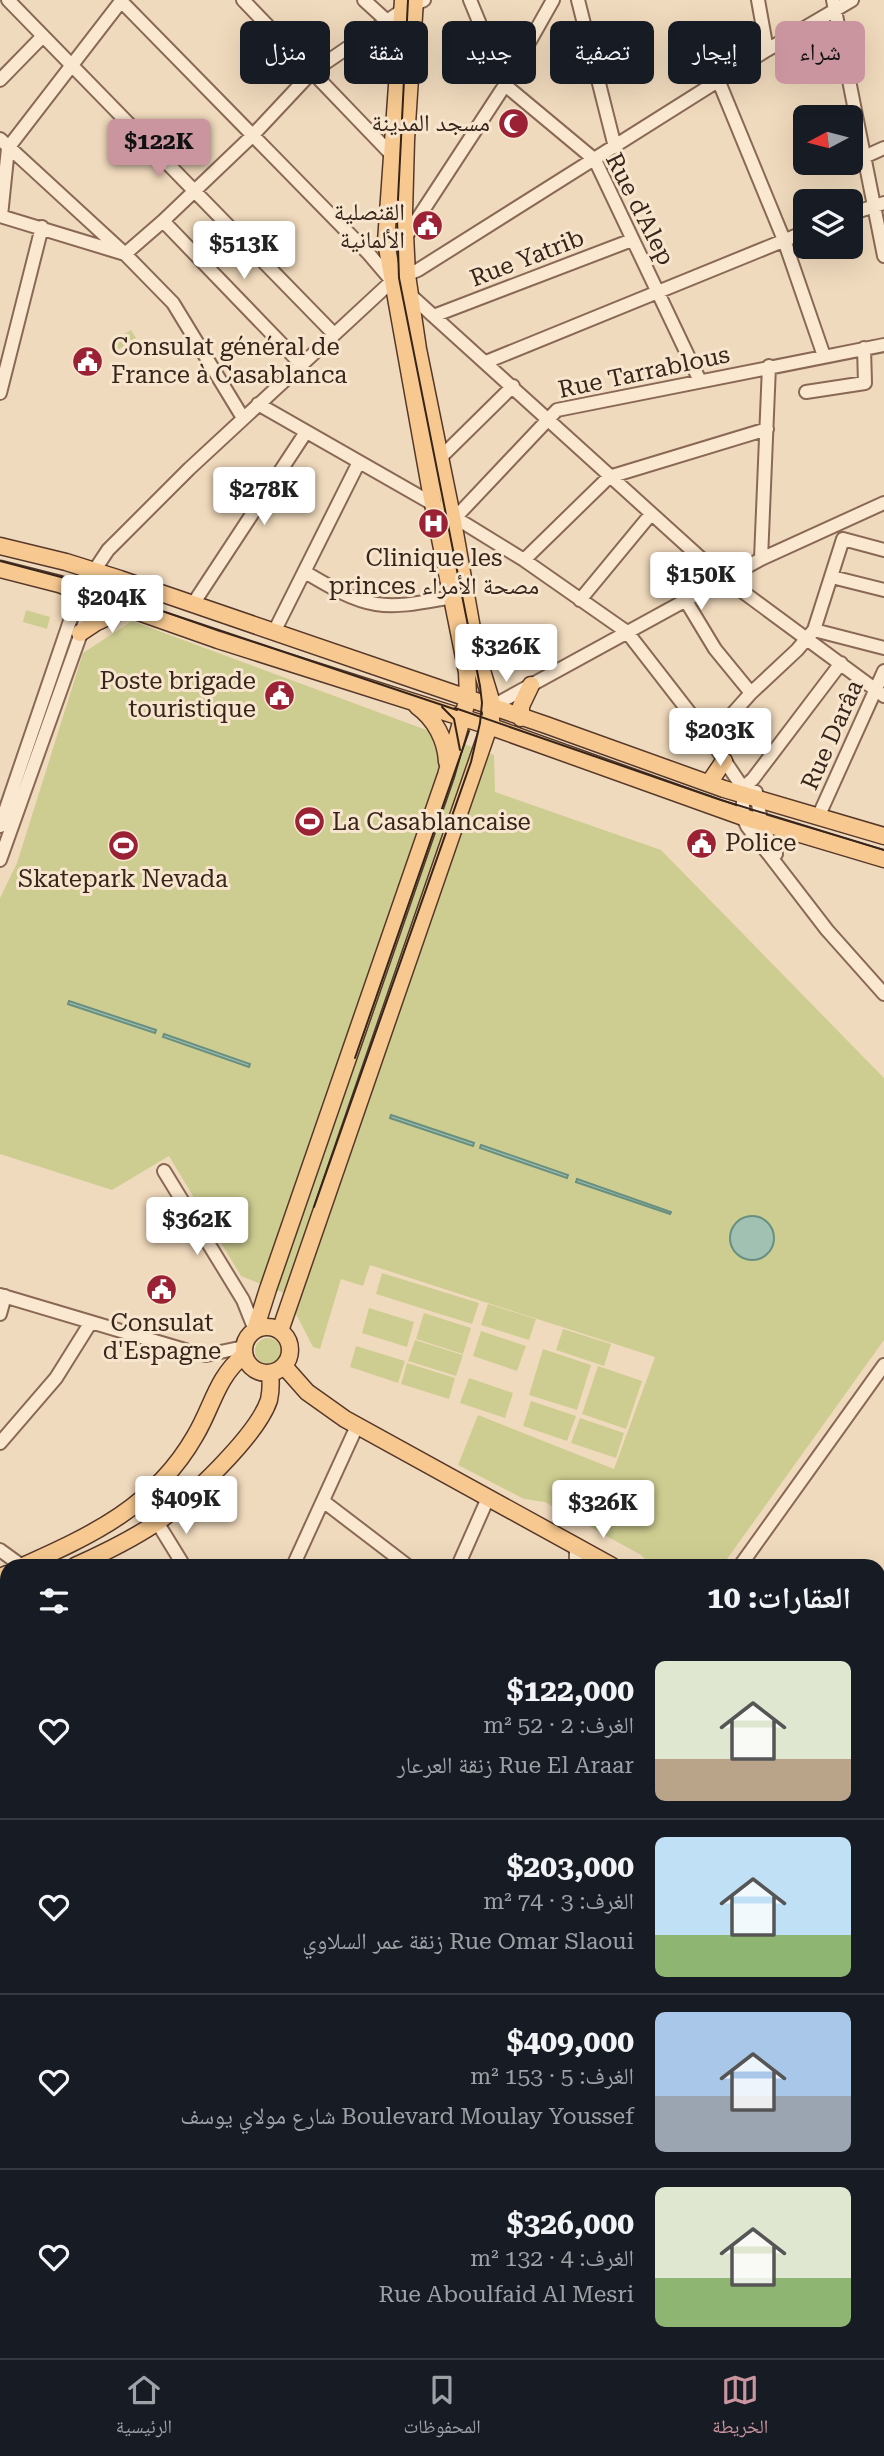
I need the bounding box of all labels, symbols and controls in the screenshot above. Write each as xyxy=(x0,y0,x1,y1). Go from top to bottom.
chip: منزل xyxy=(240,21,330,84)
chip: شقة xyxy=(344,21,428,84)
chip: جديد xyxy=(442,21,536,84)
chip: تصفية xyxy=(550,21,654,84)
chip: إيجار xyxy=(668,21,761,84)
chip: شراء xyxy=(775,21,865,84)
north arrow xyxy=(793,105,863,175)
map controls xyxy=(793,105,863,259)
mosque icon: مسجد المدينة xyxy=(496,106,530,140)
place label: مسجد المدينة xyxy=(372,109,490,137)
pin: $122K xyxy=(110,120,208,179)
text: $122K xyxy=(124,128,194,155)
street label: Rue d'Alep xyxy=(600,148,680,270)
button: layers xyxy=(793,189,863,259)
place label: القنصلية الألمانية xyxy=(334,198,405,254)
public building icon: القنصلية الألمانية xyxy=(411,209,445,243)
pin: $513K xyxy=(195,222,293,281)
street label: Rue Yatrib xyxy=(466,223,588,293)
text: $513K xyxy=(209,230,279,257)
place label: Consulat général de France à Casablanca xyxy=(111,333,347,389)
street label: Rue Tarrablous xyxy=(556,340,732,404)
public building icon: Consulat général de France à Casablanca xyxy=(71,344,105,378)
pin: $278K xyxy=(215,468,313,527)
text: $278K xyxy=(229,476,299,503)
hospital icon: Clinique les princes مصحة الأمراء xyxy=(417,507,451,541)
place label: Clinique les princes مصحة الأمراء xyxy=(329,544,539,600)
pin: $150K xyxy=(652,552,750,612)
text: $150K xyxy=(666,561,736,588)
pin: $204K xyxy=(63,576,161,635)
text: $204K xyxy=(77,584,147,611)
pin: $326K xyxy=(457,624,555,684)
text: $326K xyxy=(471,633,541,660)
place label: Poste brigade touristique xyxy=(99,667,256,723)
street label: Rue Darâa xyxy=(795,676,869,794)
public building icon: Poste brigade touristique xyxy=(262,678,296,712)
pin: $203K xyxy=(671,708,769,768)
text: $203K xyxy=(685,717,755,744)
sports icon: La Casablancaise xyxy=(292,805,326,839)
place label: La Casablancaise xyxy=(332,808,531,836)
public building icon: Police xyxy=(685,826,719,860)
sports icon: Skatepark Nevada xyxy=(106,828,140,862)
place label: Police xyxy=(725,829,796,857)
place label: Skatepark Nevada xyxy=(18,865,228,893)
pin: $362K xyxy=(148,1198,246,1257)
text: $362K xyxy=(162,1206,232,1233)
public building icon: Consulat d'Espagne xyxy=(145,1272,179,1306)
place label: Consulat d'Espagne xyxy=(103,1309,221,1365)
pin: $409K xyxy=(137,1476,235,1536)
pin: $326K xyxy=(554,1480,652,1540)
text: $409K xyxy=(151,1485,221,1512)
text: $326K xyxy=(568,1489,638,1516)
text: العقارات: 10 xyxy=(707,1580,851,1615)
icon: filters xyxy=(35,1582,73,1620)
text: $122,000 xyxy=(507,1673,634,1708)
icon: home xyxy=(711,1689,795,1773)
icon: heart xyxy=(35,1712,73,1750)
text: الغرف: 2 · 52 m² xyxy=(483,1712,634,1739)
text: Rue El Araar زنقة العرعار xyxy=(397,1752,634,1779)
text: $203,000 xyxy=(507,1849,634,1884)
icon: home xyxy=(711,1865,795,1949)
icon: heart xyxy=(35,1888,73,1926)
text: الغرف: 3 · 74 m² xyxy=(483,1888,634,1915)
text: Rue Omar Slaoui زنقة عمر السلاوي xyxy=(302,1928,634,1955)
text: $409,000 xyxy=(507,2024,634,2059)
icon: home xyxy=(711,2040,795,2124)
icon: heart xyxy=(35,2063,73,2101)
text: الغرف: 5 · 153 m² xyxy=(470,2063,634,2090)
text: Boulevard Moulay Youssef شارع مولاي يوسف xyxy=(180,2103,634,2130)
text: $326,000 xyxy=(507,2206,634,2241)
icon: home xyxy=(711,2215,795,2299)
icon: heart xyxy=(35,2238,73,2276)
text: الغرف: 4 · 132 m² xyxy=(470,2245,634,2272)
text: Rue Aboulfaid Al Mesri xyxy=(378,2281,634,2308)
tab: الرئيسية xyxy=(116,2371,172,2445)
tab: المحفوظات xyxy=(404,2371,481,2445)
tab: الخريطة xyxy=(712,2371,768,2445)

